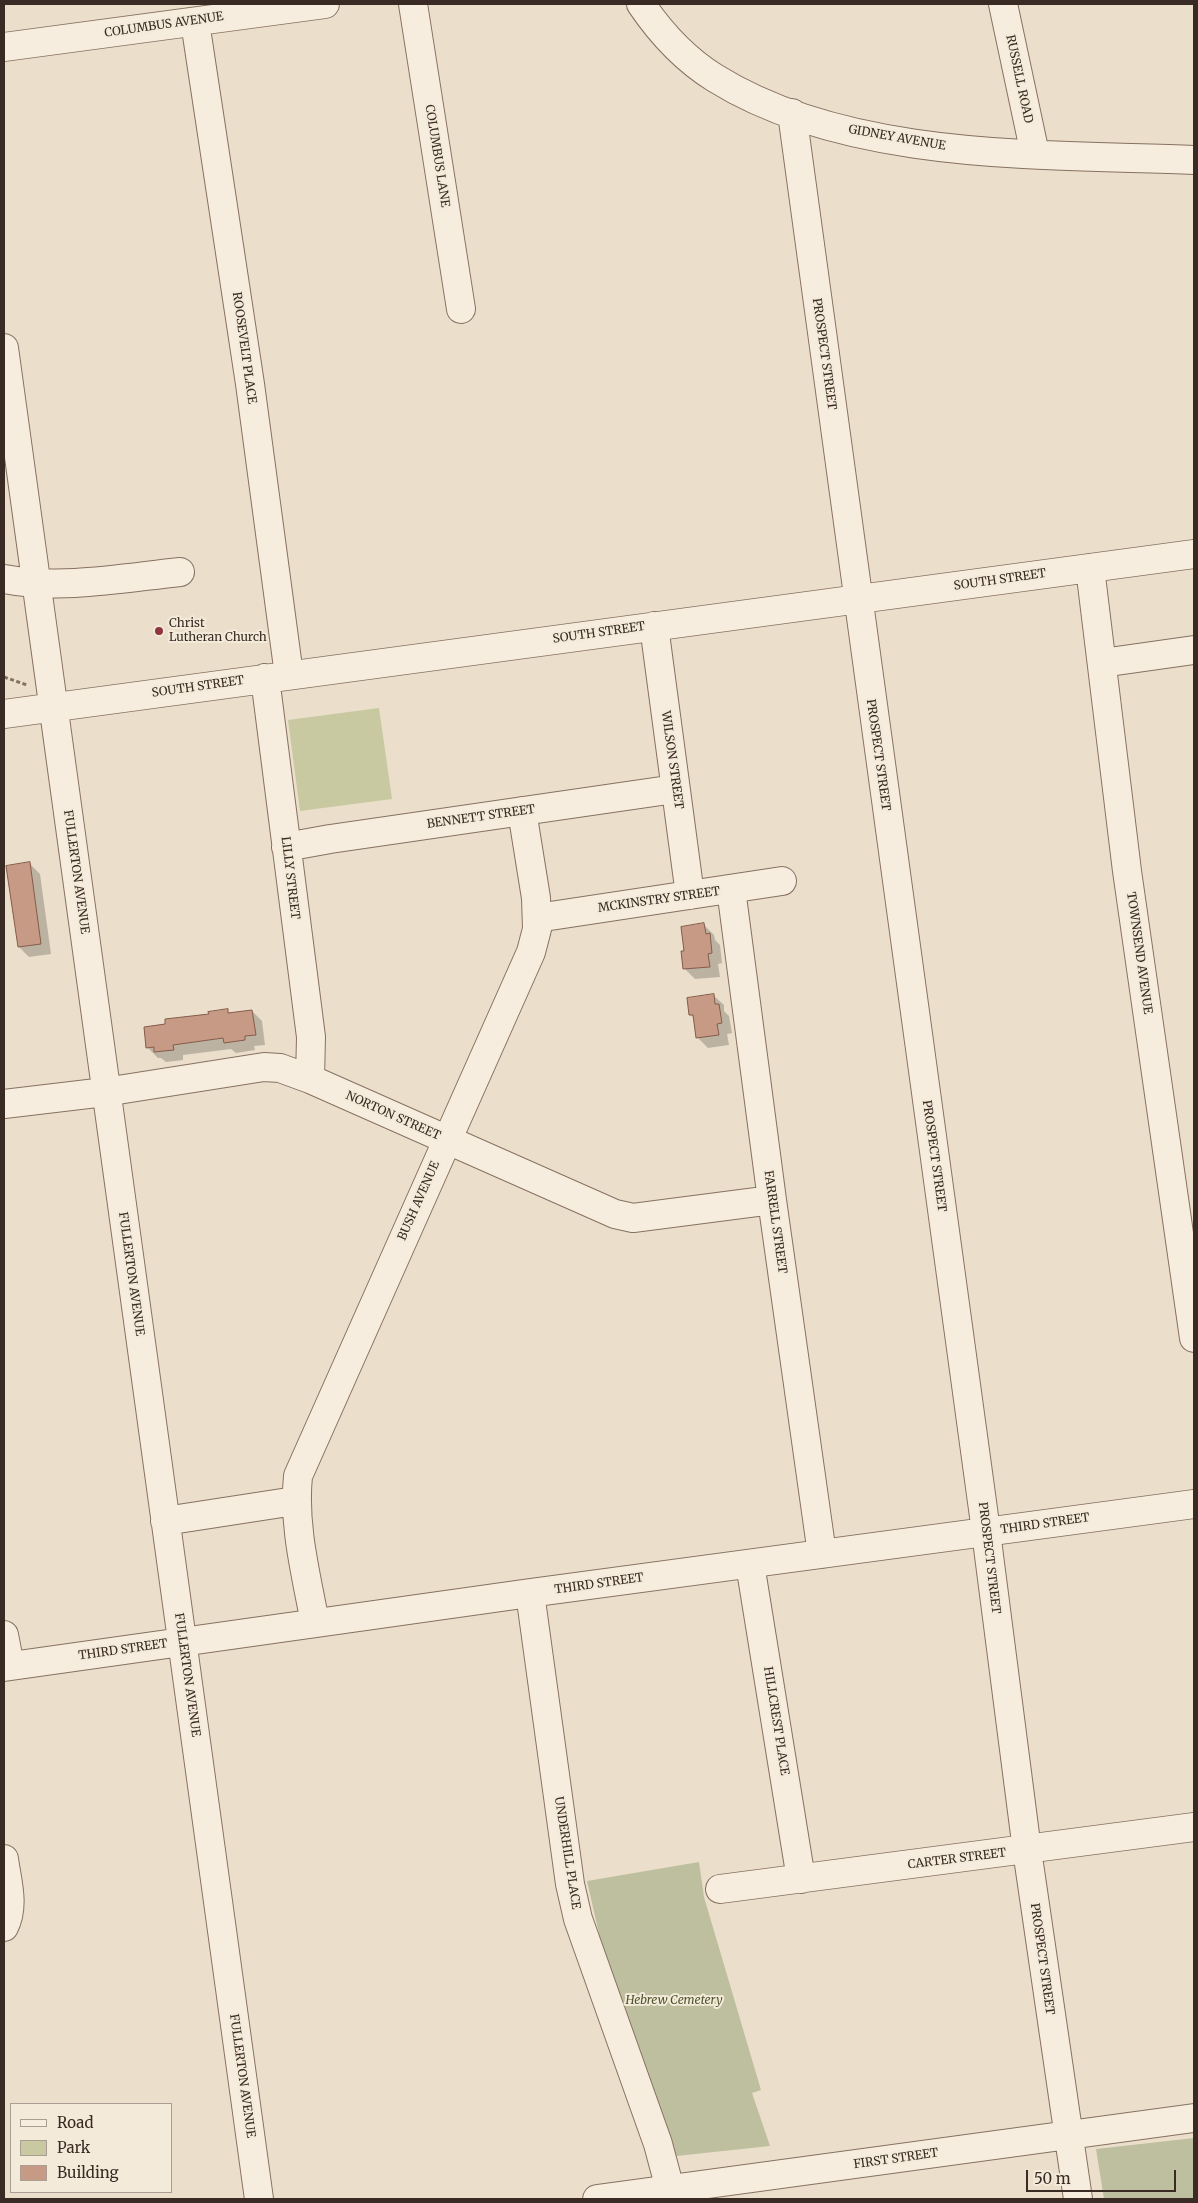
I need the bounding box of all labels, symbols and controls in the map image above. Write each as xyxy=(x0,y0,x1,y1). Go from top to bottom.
street label: COLUMBUS AVENUE xyxy=(104,10,224,40)
street label: RUSSELL ROAD xyxy=(1003,33,1035,125)
street label: COLUMBUS LANE xyxy=(422,104,452,208)
street label: GIDNEY AVENUE xyxy=(847,122,947,154)
street label: ROOSEVELT PLACE xyxy=(229,291,259,405)
street label: PROSPECT STREET xyxy=(809,297,839,411)
street label: SOUTH STREET xyxy=(953,566,1047,594)
place label: Christ Lutheran Church xyxy=(169,617,267,645)
street label: SOUTH STREET xyxy=(552,619,646,647)
marker: Christ Lutheran Church xyxy=(153,625,165,637)
street label: SOUTH STREET xyxy=(151,673,245,701)
street label: PROSPECT STREET xyxy=(863,698,893,812)
street label: WILSON STREET xyxy=(658,710,686,810)
street label: BENNETT STREET xyxy=(426,802,536,832)
street label: FULLERTON AVENUE xyxy=(60,809,92,935)
street label: LILLY STREET xyxy=(278,836,302,920)
street label: MCKINSTRY STREET xyxy=(597,884,721,916)
street label: TOWNSEND AVENUE xyxy=(1123,891,1155,1015)
street label: NORTON STREET xyxy=(343,1089,443,1143)
street label: PROSPECT STREET xyxy=(919,1099,949,1213)
street label: BUSH AVENUE xyxy=(395,1159,443,1243)
street label: FARRELL STREET xyxy=(761,1170,789,1274)
street label: FULLERTON AVENUE xyxy=(115,1211,147,1337)
street label: PROSPECT STREET xyxy=(975,1501,1003,1615)
street label: THIRD STREET xyxy=(999,1511,1091,1537)
street label: THIRD STREET xyxy=(553,1571,645,1597)
street label: FULLERTON AVENUE xyxy=(171,1612,203,1738)
street label: THIRD STREET xyxy=(77,1637,169,1663)
street label: HILLCREST PLACE xyxy=(760,1666,792,1776)
street label: UNDERHILL PLACE xyxy=(551,1796,583,1910)
street label: CARTER STREET xyxy=(907,1846,1007,1872)
street label: PROSPECT STREET xyxy=(1027,1902,1057,2016)
park label: Hebrew Cemetery xyxy=(626,1994,722,2008)
street label: FULLERTON AVENUE xyxy=(226,2013,258,2139)
legend xyxy=(10,2103,172,2193)
text: Road xyxy=(57,2113,93,2132)
text: Park xyxy=(57,2138,90,2157)
street label: FIRST STREET xyxy=(853,2146,939,2172)
scale bar xyxy=(1028,2160,1178,2192)
text: Building xyxy=(57,2163,119,2182)
text: 50 m xyxy=(1034,2169,1071,2188)

